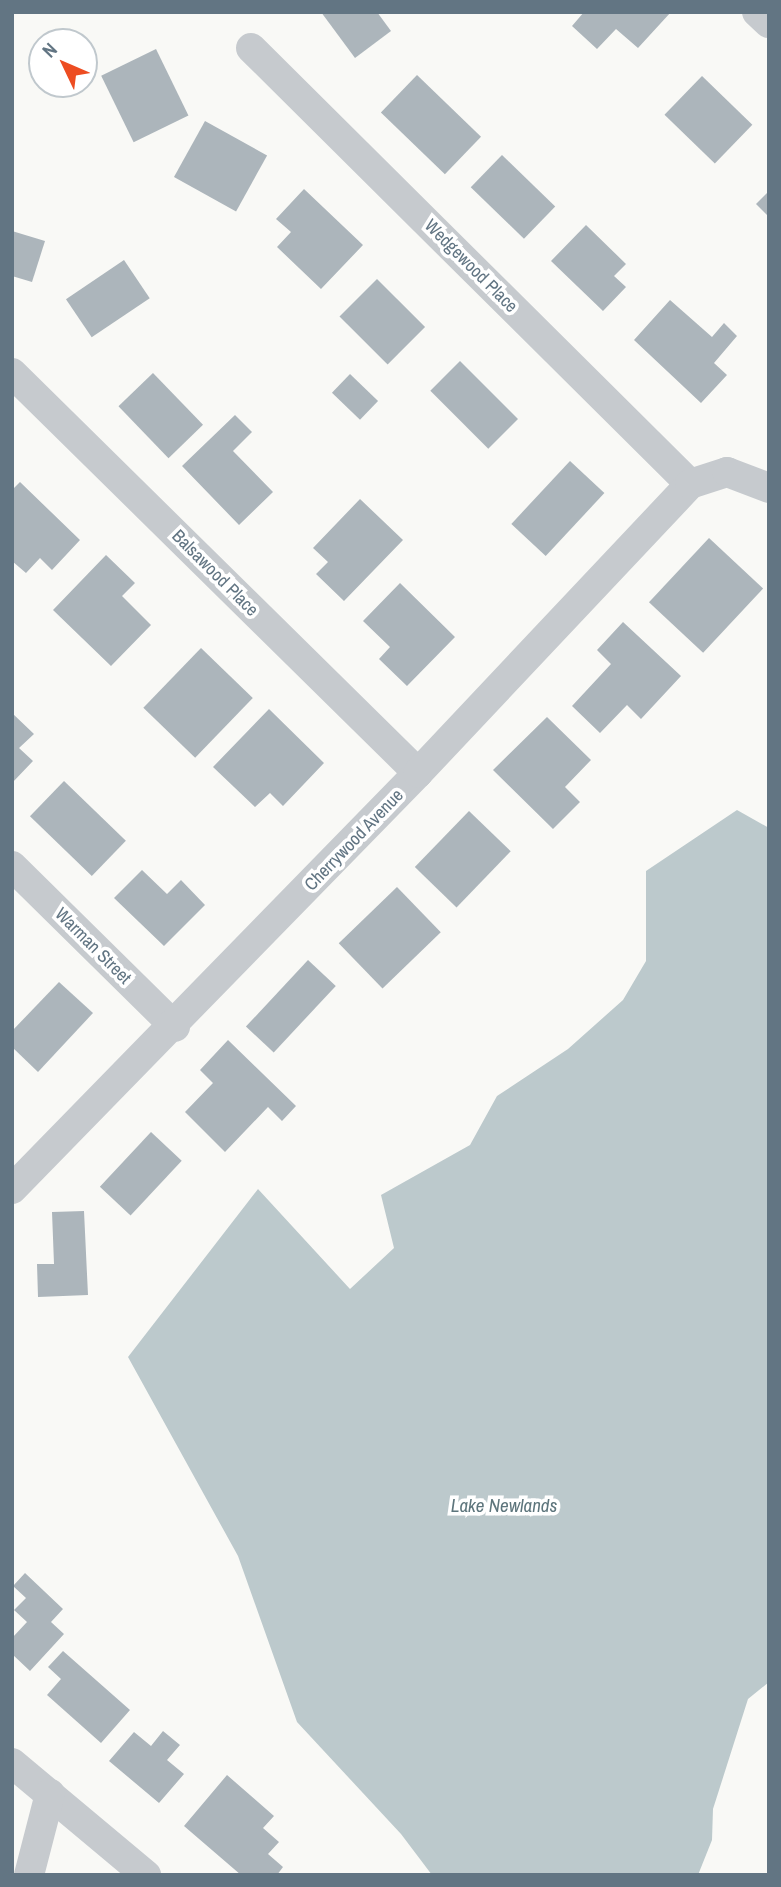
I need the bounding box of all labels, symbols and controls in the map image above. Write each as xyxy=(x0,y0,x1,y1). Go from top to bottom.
north arrow xyxy=(28,28,98,98)
text: N xyxy=(36,37,63,63)
street label: Wedgewood Place xyxy=(420,215,522,317)
street label: Balsawood Place xyxy=(167,525,263,621)
street label: Cherrywood Avenue xyxy=(300,784,408,896)
street label: Warman Street xyxy=(50,903,136,989)
water label: Lake Newlands xyxy=(451,1495,557,1517)

